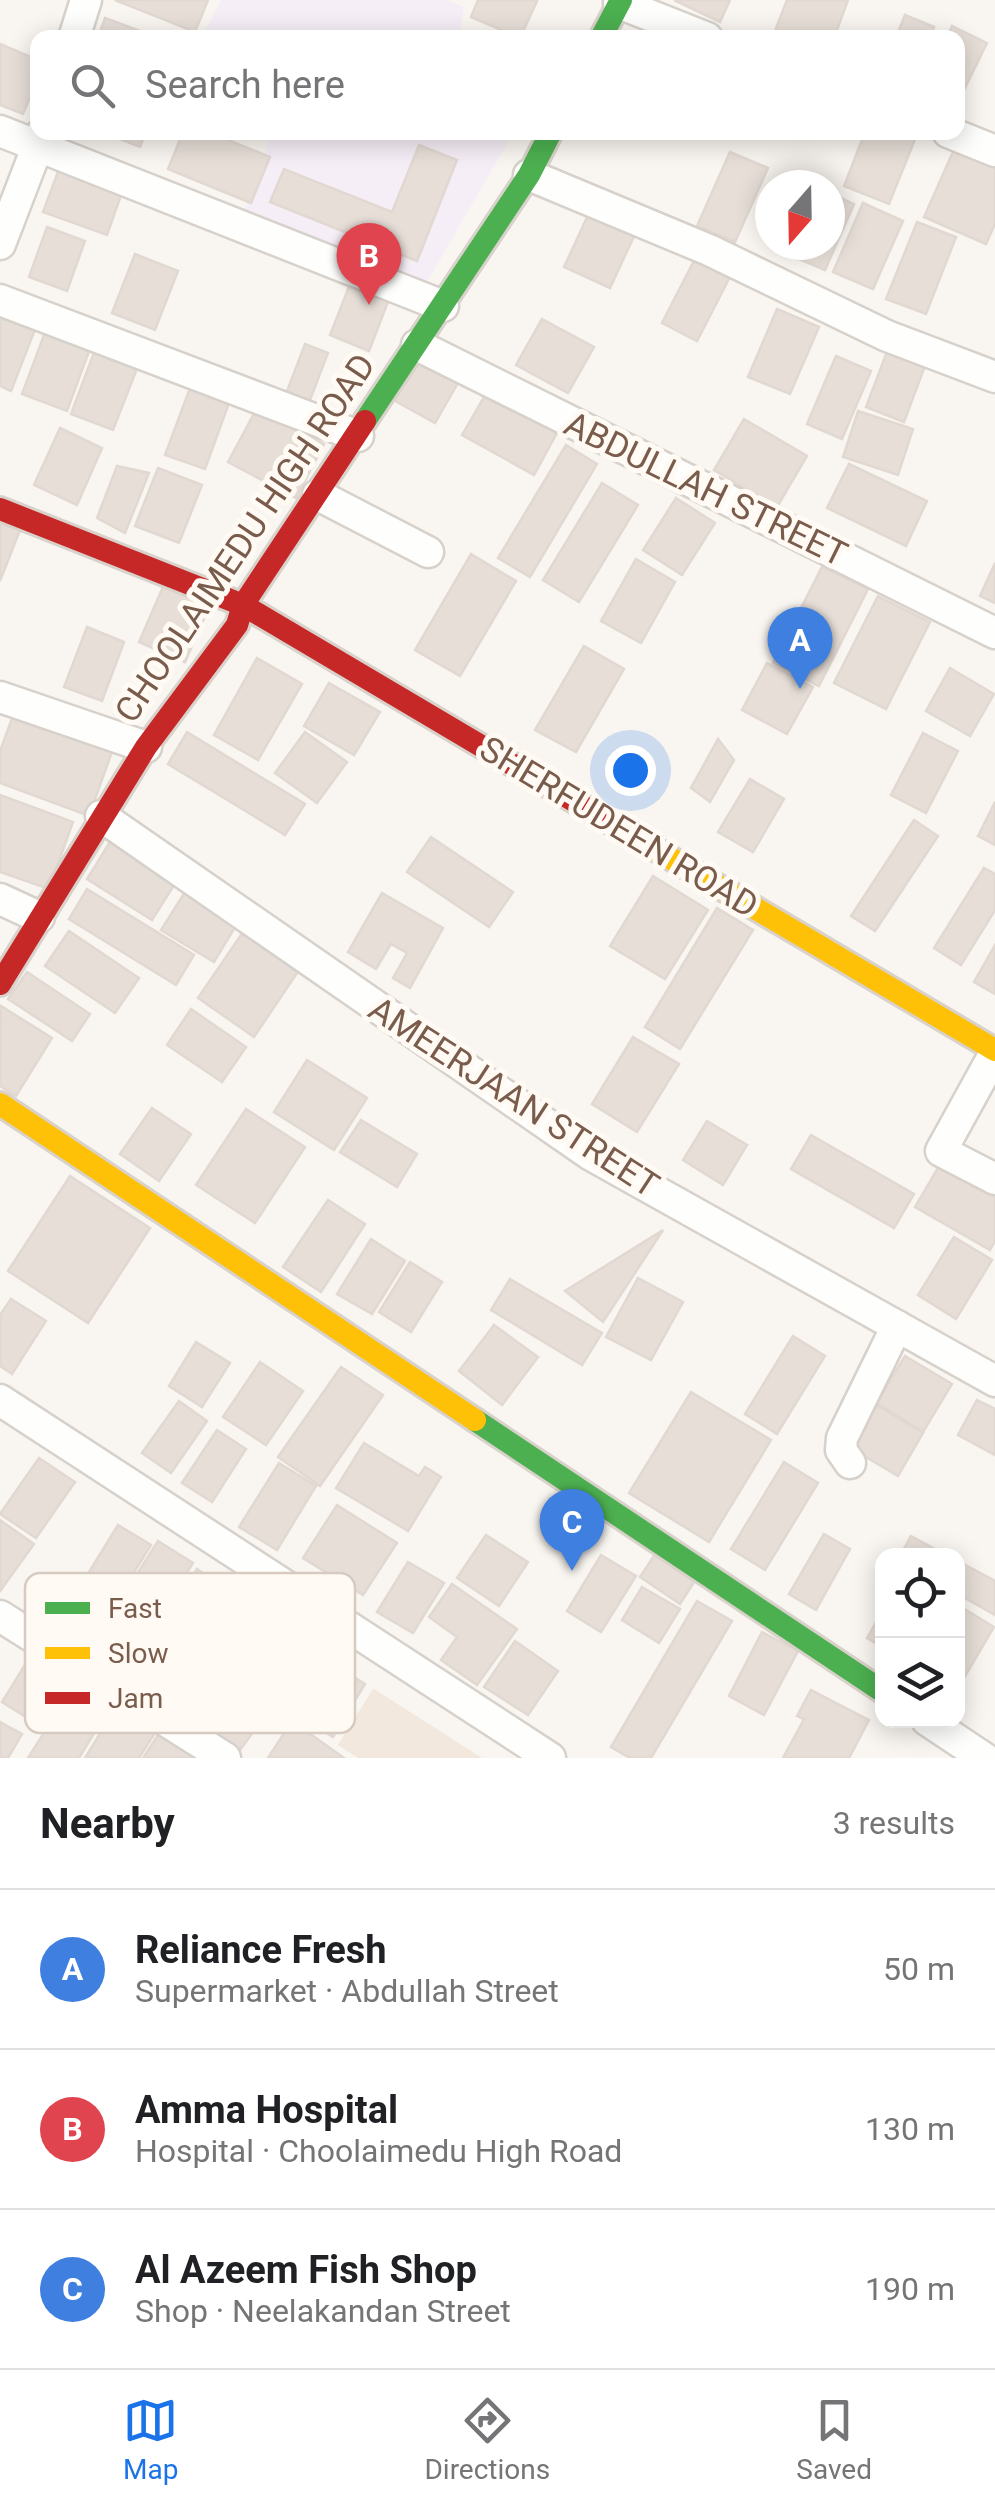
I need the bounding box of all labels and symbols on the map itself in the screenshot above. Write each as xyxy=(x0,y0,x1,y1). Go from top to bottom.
north arrow xyxy=(755,170,845,260)
pin: B xyxy=(336,222,402,305)
street label: CHOOLAIMEDU HIGH ROAD xyxy=(107,346,384,730)
street label: ABDULLAH STREET xyxy=(558,403,854,576)
pin: A xyxy=(768,606,832,689)
street label: SHERFUDEEN ROAD xyxy=(472,728,765,927)
your location xyxy=(605,745,656,796)
street label: AMEERJAAN STREET xyxy=(361,988,666,1207)
pin: C xyxy=(540,1488,604,1571)
legend xyxy=(25,1573,355,1733)
text: Fast xyxy=(108,1592,162,1625)
text: Slow xyxy=(108,1637,168,1670)
text: Jam xyxy=(108,1682,163,1715)

